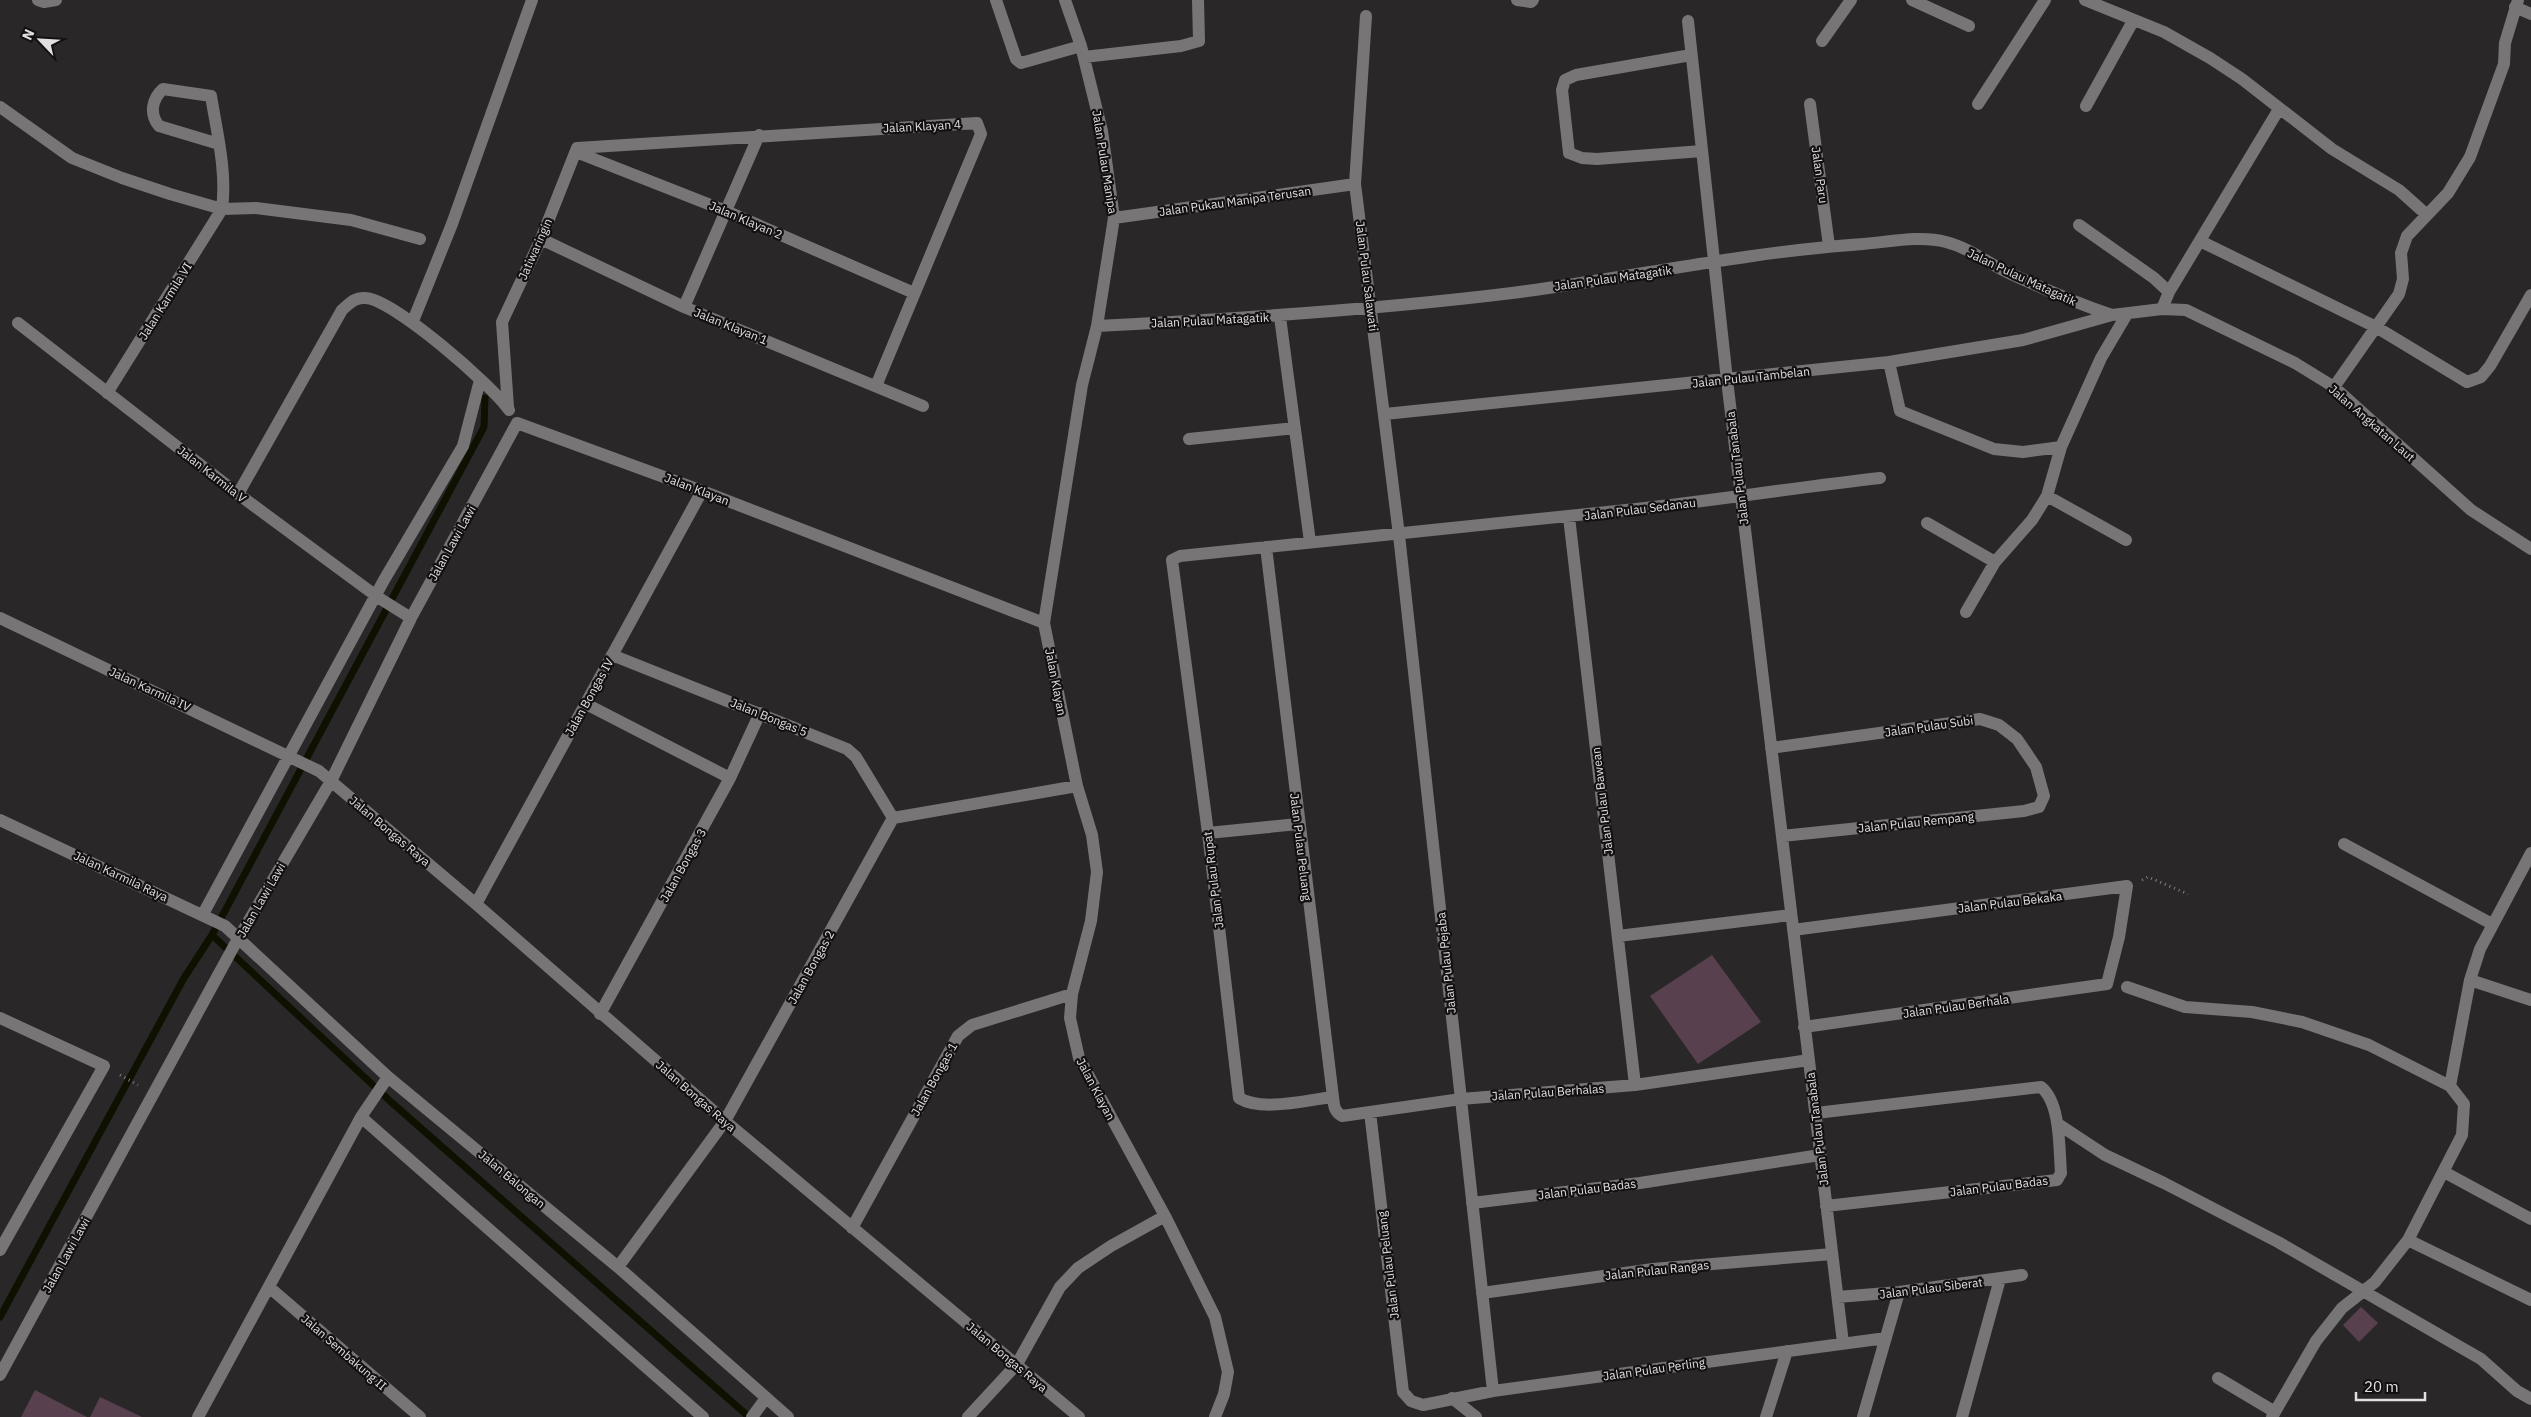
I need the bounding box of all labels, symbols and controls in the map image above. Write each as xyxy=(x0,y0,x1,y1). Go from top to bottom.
north arrow xyxy=(15,15,65,65)
text: N xyxy=(18,26,39,43)
street label: Jalan Pulau Manipa xyxy=(1089,109,1121,215)
street label: Jalan Klayan 4 xyxy=(883,116,961,136)
street label: Jalan Paru xyxy=(1809,146,1831,204)
street label: Jalan Pukau Manipa Terusan xyxy=(1158,183,1312,219)
street label: Jalan Klayan 2 xyxy=(707,198,785,242)
street label: Jatiwaringin xyxy=(515,216,555,282)
street label: Jalan Pulau Salawati xyxy=(1353,220,1381,332)
street label: Jalan Pulau Matagatik xyxy=(1965,245,2079,309)
street label: Jalan Karmila VI xyxy=(135,259,195,342)
street label: Jalan Pulau Matagatik xyxy=(1553,262,1673,294)
street label: Jalan Klayan 1 xyxy=(692,304,770,348)
street label: Jalan Pulau Matagatik xyxy=(1151,309,1270,331)
street label: Jalan Pulau Tambelan xyxy=(1691,363,1811,391)
street label: Jalan Angkatan Laut xyxy=(2326,382,2418,464)
street label: Jalan Pulau Tanabala xyxy=(1723,410,1751,525)
street label: Jalan Karmila V xyxy=(175,442,250,506)
street label: Jalan Klayan xyxy=(663,470,731,508)
street label: Jalan Pulau Sedanau xyxy=(1583,495,1697,523)
street label: Jalan Lawi Lawi xyxy=(425,503,479,583)
street label: Jalan Klayan xyxy=(1042,647,1070,717)
street label: Jalan Bongas IV xyxy=(561,655,617,739)
street label: Jalan Karmila IV xyxy=(107,664,194,715)
street label: Jalan Bongas 5 xyxy=(728,695,810,739)
street label: Jalan Pulau Subi xyxy=(1884,712,1974,740)
street label: Jalan Pulau Bawean xyxy=(1588,746,1616,856)
street label: Jalan Pulau Peluang xyxy=(1287,792,1315,902)
street label: Jalan Bongas Raya xyxy=(347,793,434,870)
street label: Jalan Pulau Rempang xyxy=(1857,808,1975,836)
street label: Jalan Bongas 3 xyxy=(657,826,709,904)
street label: Jalan Pulau Rupat xyxy=(1200,831,1226,929)
street label: Jalan Karmila Raya xyxy=(72,848,171,905)
street label: Jalan Lawi Lawi xyxy=(234,860,288,940)
street label: Jalan Pulau Bekaka xyxy=(1957,888,2064,916)
street label: Jalan Pulau Pejaba xyxy=(1433,911,1459,1014)
street label: Jalan Bongas 2 xyxy=(785,928,837,1006)
street label: Jalan Pulau Berhala xyxy=(1902,991,2011,1021)
street label: Jalan Bongas 1 xyxy=(908,1040,960,1118)
street label: Jalan Klayan xyxy=(1073,1055,1119,1123)
street label: Jalan Bongas Raya xyxy=(653,1057,739,1135)
street label: Jalan Pulau Tanabala xyxy=(1803,1071,1831,1186)
street label: Jalan Pulau Berhalas xyxy=(1491,1081,1605,1103)
street label: Jalan Balongan xyxy=(476,1147,548,1211)
street label: Jalan Pulau Badas xyxy=(1949,1173,2049,1199)
street label: Jalan Pulau Badas xyxy=(1537,1176,1637,1202)
street label: Jalan Pulau Peluang xyxy=(1374,1210,1402,1320)
street label: Jalan Lawi Lawi xyxy=(39,1215,93,1295)
street label: Jalan Pulau Rangas xyxy=(1604,1257,1710,1283)
street label: Jalan Pulau Siberat xyxy=(1879,1274,1983,1302)
street label: Jalan Sembakung II xyxy=(298,1311,390,1393)
street label: Jalan Bongas Raya xyxy=(964,1319,1051,1396)
street label: Jalan Pulau Perling xyxy=(1602,1354,1707,1384)
scale bar xyxy=(2356,1370,2425,1402)
text: 20 m xyxy=(2364,1377,2399,1396)

